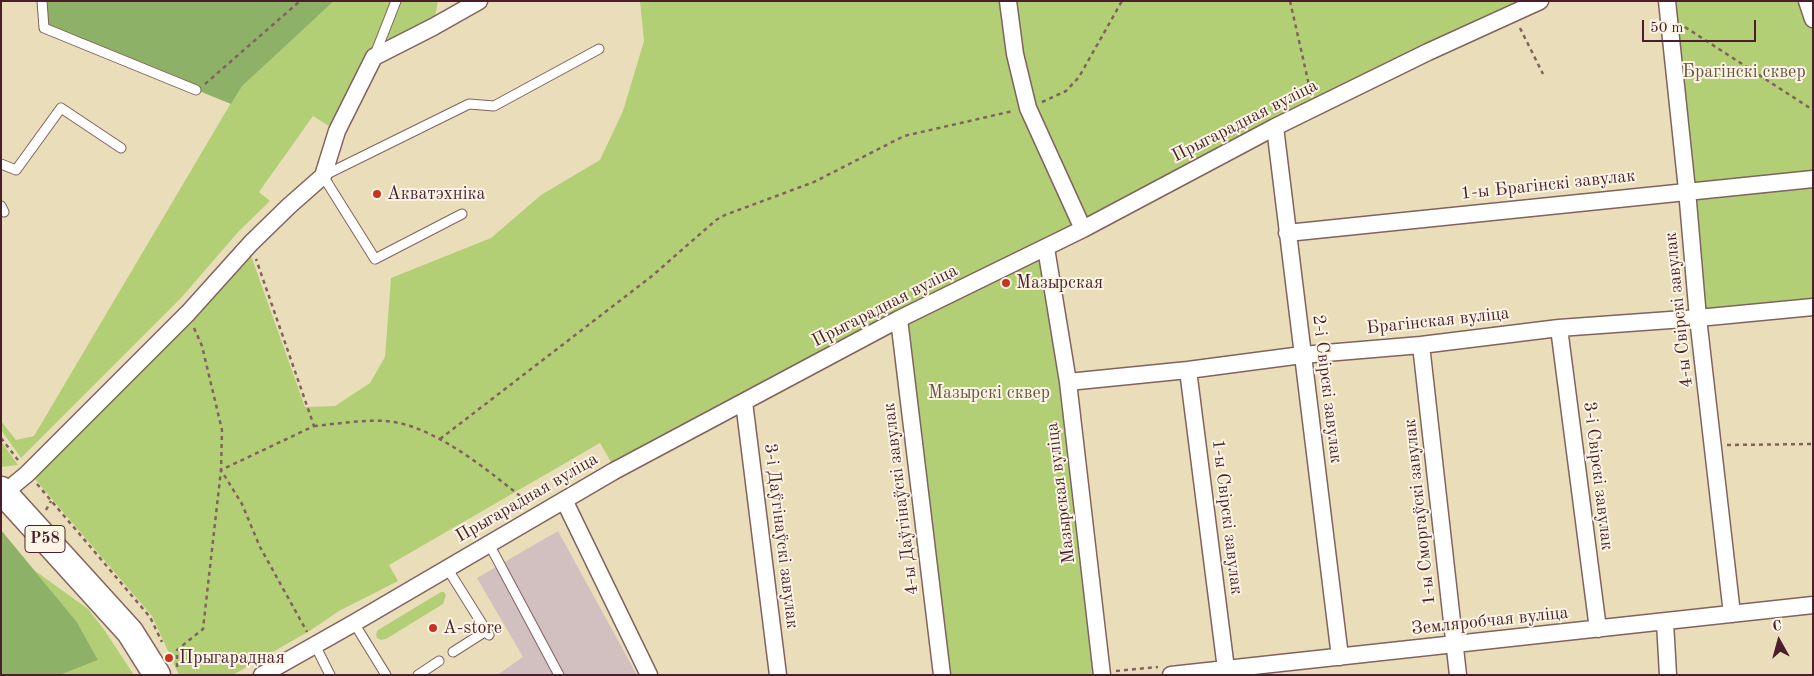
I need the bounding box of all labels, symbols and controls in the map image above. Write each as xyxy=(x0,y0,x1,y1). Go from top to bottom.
scale bar xyxy=(1644,10,1758,42)
text: 50 m xyxy=(1650,21,1684,36)
park label: Брагінскі сквер xyxy=(1682,61,1806,83)
street label: Прыгарадная вуліца xyxy=(1169,75,1321,167)
street label: 1-ы Брагінскі завулак xyxy=(1460,165,1636,205)
place label: Акватэхніка xyxy=(387,183,485,205)
marker: Акватэхніка xyxy=(371,188,383,200)
street label: 4-ы Свірскі завулак xyxy=(1660,231,1698,389)
street label: Прыгарадная вуліца xyxy=(809,260,961,352)
place label: Мазырская xyxy=(1016,272,1103,294)
marker: Мазырская xyxy=(1000,277,1012,289)
street label: Брагінская вуліца xyxy=(1365,303,1511,339)
street label: 2-і Свірскі завулак xyxy=(1307,313,1347,465)
park label: Мазырскі сквер xyxy=(928,382,1050,404)
street label: 3-і Свірскі завулак xyxy=(1578,400,1618,552)
street label: 4-ы Даўгінаўскі завулак xyxy=(878,402,924,596)
street label: 1-ы Сморгаўскі завулак xyxy=(1399,418,1441,606)
street label: Мазырская вуліца xyxy=(1042,421,1080,565)
street label: 1-ы Свірскі завулак xyxy=(1207,438,1247,596)
street label: 3-і Даўгінаўскі завулак xyxy=(759,442,803,630)
street label: Прыгарадная вуліца xyxy=(452,448,602,548)
road number: Р58 xyxy=(25,526,65,552)
street label: Земляробчая вуліца xyxy=(1410,602,1570,640)
north arrow xyxy=(1754,616,1804,666)
place label: А-store xyxy=(443,617,502,639)
text: С xyxy=(1772,619,1783,634)
marker: А-store xyxy=(427,622,439,634)
place label: Прыгарадная xyxy=(179,647,285,669)
marker: Прыгарадная xyxy=(163,652,175,664)

